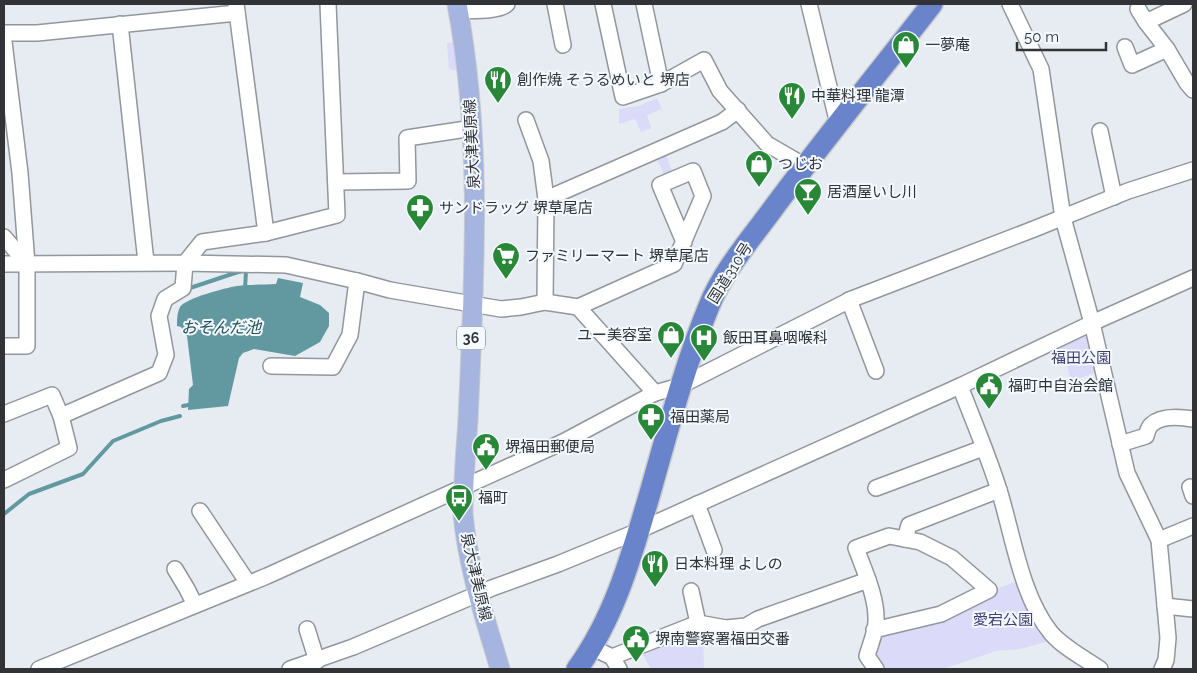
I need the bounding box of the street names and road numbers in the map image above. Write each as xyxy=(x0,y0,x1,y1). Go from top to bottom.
street label: 泉大津美原線 xyxy=(461,99,483,189)
street label: 国道310号 xyxy=(704,239,756,307)
road number: 36 xyxy=(457,326,485,349)
street label: 泉大津美原線 xyxy=(457,531,495,623)

